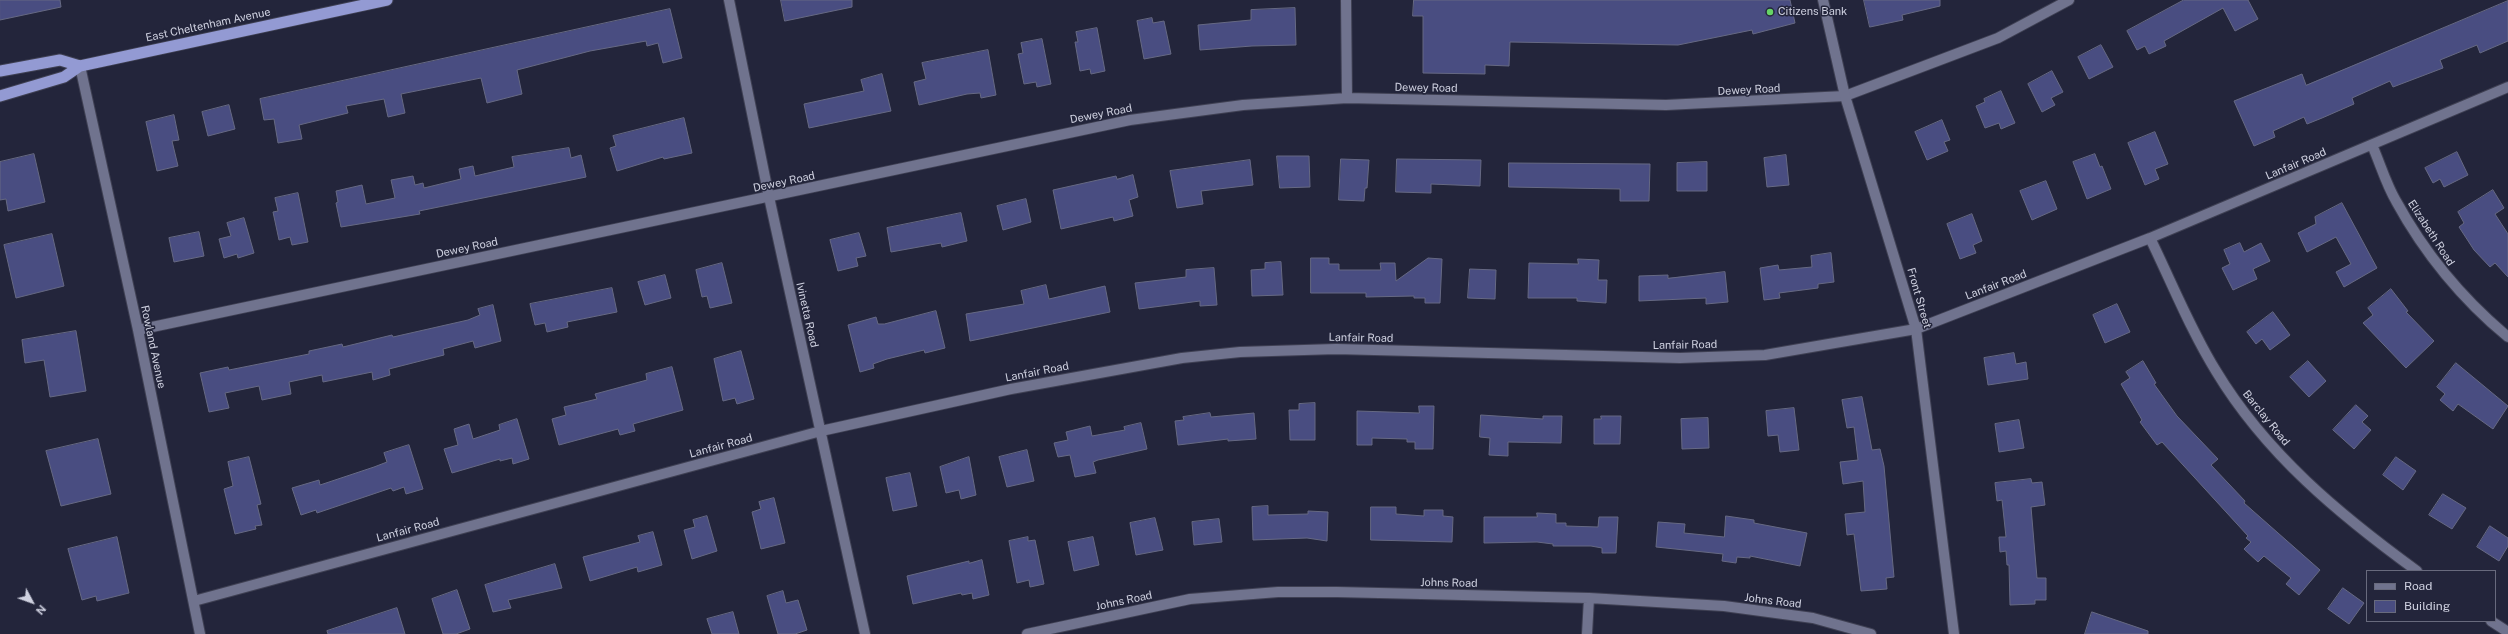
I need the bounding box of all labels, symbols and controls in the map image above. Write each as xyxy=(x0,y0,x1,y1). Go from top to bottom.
street label: East Cheltenham Avenue xyxy=(144,5,272,45)
place label: Citizens Bank xyxy=(1778,5,1847,19)
marker: Citizens Bank xyxy=(1765,7,1775,17)
street label: Dewey Road xyxy=(1394,81,1458,95)
street label: Dewey Road xyxy=(1717,82,1781,98)
street label: Dewey Road xyxy=(1069,102,1133,126)
street label: Lanfair Road xyxy=(2264,145,2328,183)
street label: Dewey Road xyxy=(752,169,816,195)
street label: Elizabeth Road xyxy=(2405,198,2457,268)
street label: Dewey Road xyxy=(435,235,499,261)
street label: Front Street xyxy=(1904,266,1934,330)
street label: Lanfair Road xyxy=(1963,267,2029,303)
street label: Ivinetta Road xyxy=(793,281,821,349)
street label: Rowland Avenue xyxy=(138,304,168,390)
street label: Lanfair Road xyxy=(1329,331,1393,345)
street label: Lanfair Road xyxy=(1653,338,1717,352)
street label: Lanfair Road xyxy=(1004,359,1070,385)
street label: Barclay Road xyxy=(2240,388,2292,448)
street label: Lanfair Road xyxy=(688,431,754,461)
street label: Lanfair Road xyxy=(375,515,441,545)
legend xyxy=(2366,570,2496,622)
street label: Johns Road xyxy=(1420,576,1478,590)
text: Road xyxy=(2404,579,2432,593)
north arrow xyxy=(12,582,52,622)
street label: Johns Road xyxy=(1095,589,1153,613)
street label: Johns Road xyxy=(1744,591,1802,611)
text: Building xyxy=(2404,599,2450,613)
text: N xyxy=(34,603,48,617)

